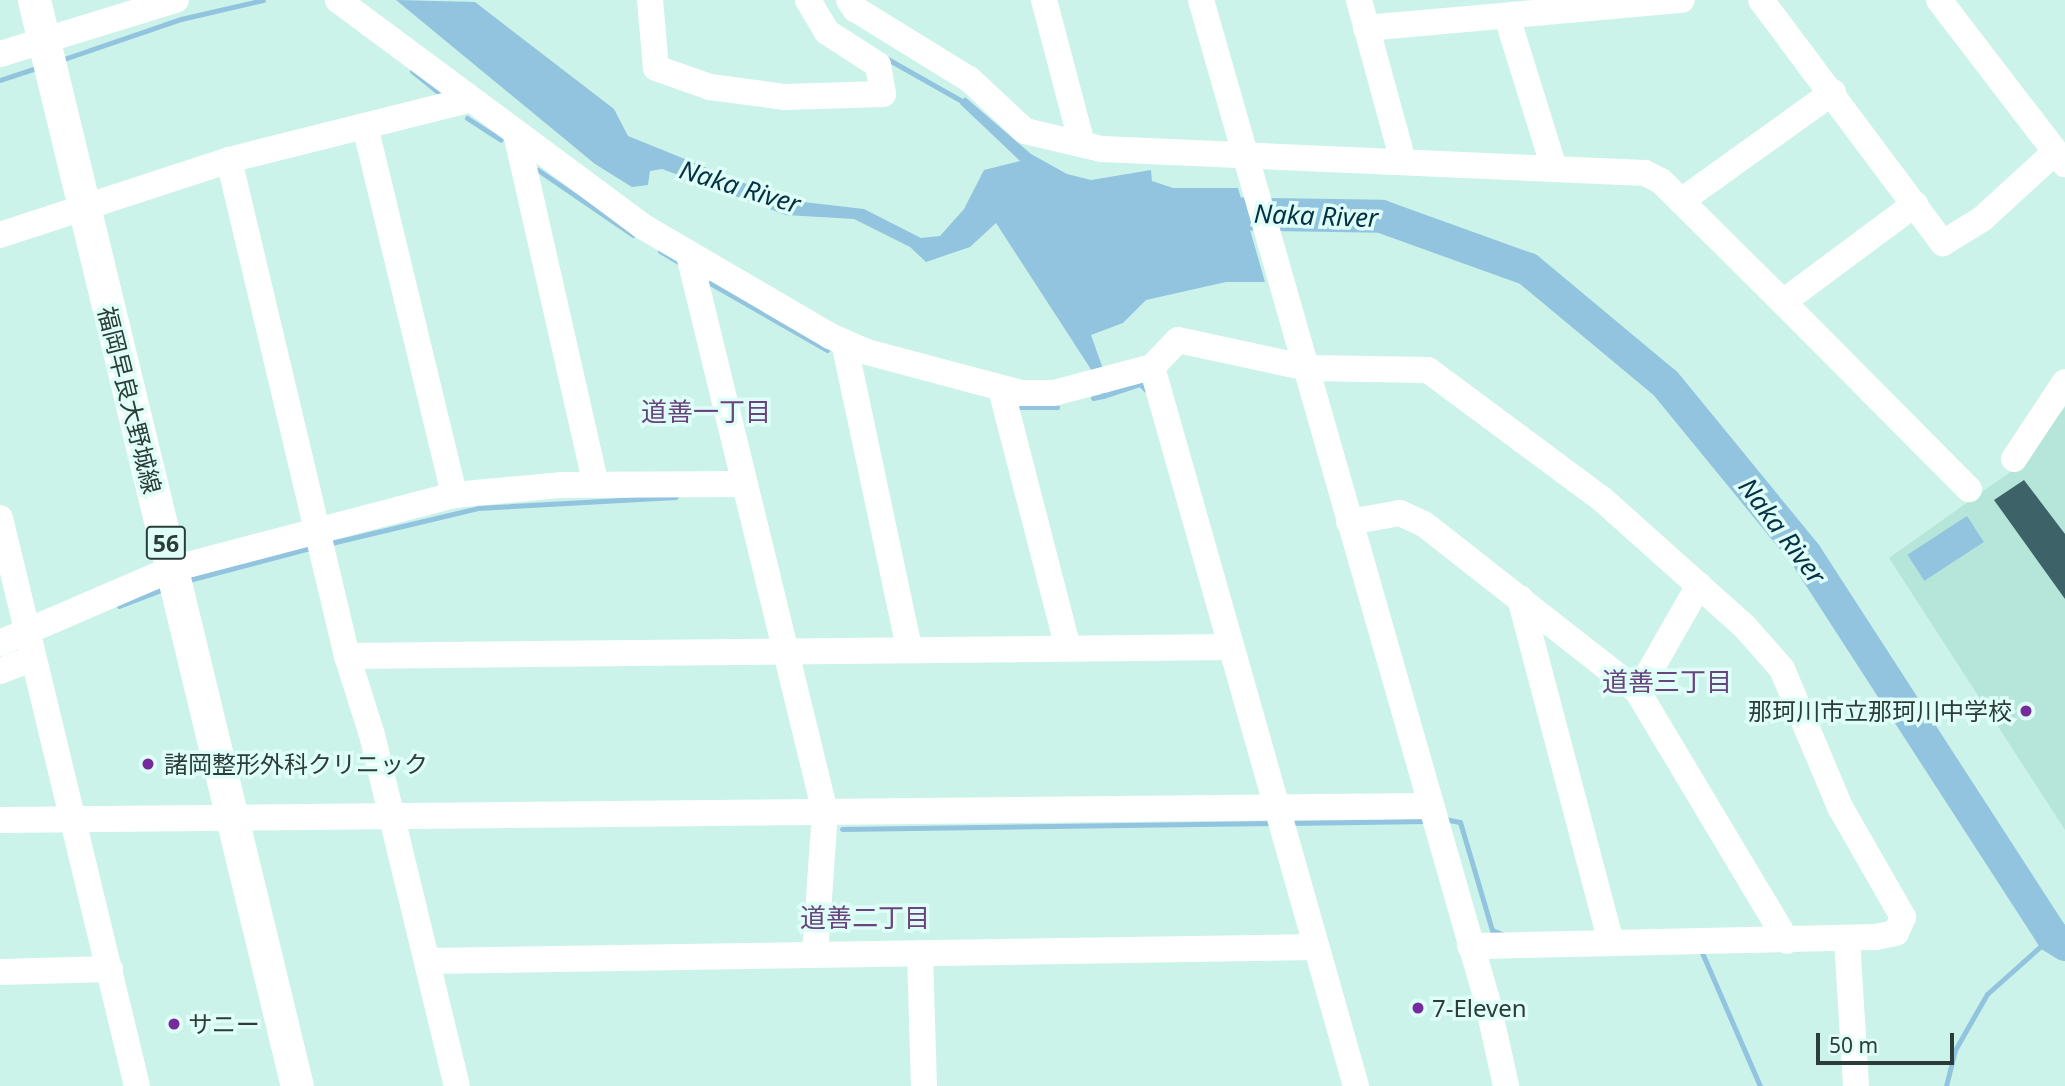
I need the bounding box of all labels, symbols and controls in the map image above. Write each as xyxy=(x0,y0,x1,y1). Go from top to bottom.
water label: Naka River xyxy=(676,154,804,220)
water label: Naka River xyxy=(1253,198,1379,234)
street label: 福岡早良大野城線 xyxy=(93,303,167,497)
district label: 道善一丁目 xyxy=(641,396,771,428)
water label: Naka River xyxy=(1732,472,1832,590)
road number: 56 xyxy=(145,524,187,562)
district label: 道善三丁目 xyxy=(1602,666,1732,698)
place label: 那珂川市立那珂川中学校 xyxy=(1748,697,2012,725)
marker: 那珂川市立那珂川中学校 xyxy=(2018,703,2034,719)
place label: 諸岡整形外科クリニック xyxy=(164,750,428,778)
marker: 諸岡整形外科クリニック xyxy=(138,754,158,774)
district label: 道善二丁目 xyxy=(800,902,930,934)
place label: 7-Eleven xyxy=(1432,994,1527,1022)
marker: 7-Eleven xyxy=(1410,1000,1426,1016)
place label: サニー xyxy=(188,1010,260,1038)
marker: サニー xyxy=(166,1016,182,1032)
scale bar xyxy=(1820,1020,1958,1064)
text: 50 m xyxy=(1829,1031,1878,1059)

